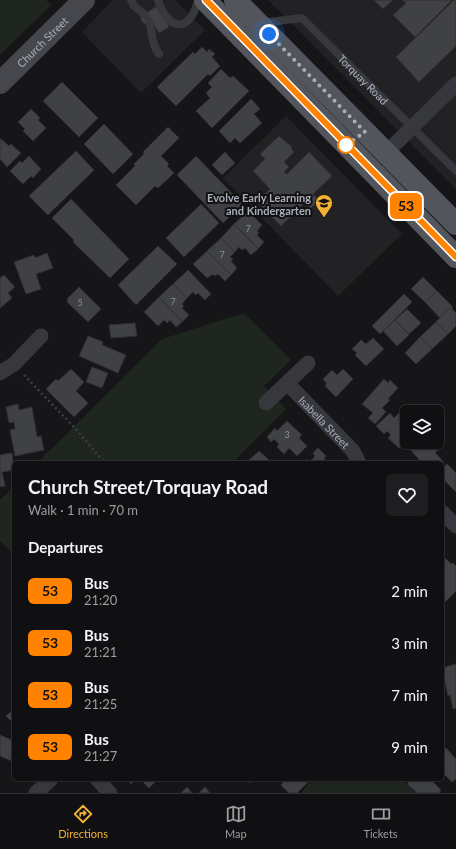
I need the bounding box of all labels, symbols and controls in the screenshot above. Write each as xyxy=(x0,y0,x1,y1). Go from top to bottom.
street label: Church Street xyxy=(14,13,70,70)
your location xyxy=(259,24,279,44)
street label: Torquay Road xyxy=(336,51,391,107)
unlabelled marker xyxy=(337,136,355,154)
place label: Evolve Early Learning and Kindergarten xyxy=(207,191,311,217)
school or university icon: Evolve Early Learning and Kindergarten xyxy=(314,193,334,218)
line badge: 53 xyxy=(388,193,424,219)
text: 53 xyxy=(398,197,414,214)
house number: 7 xyxy=(245,223,251,234)
house number: 7 xyxy=(219,249,225,260)
house number: 7 xyxy=(170,296,176,307)
house number: 5 xyxy=(77,297,83,308)
street label: Isabella Street xyxy=(296,393,353,451)
map controls xyxy=(400,405,444,449)
button: layers xyxy=(400,405,444,449)
house number: 3 xyxy=(284,429,290,440)
button: heart xyxy=(386,474,428,516)
text: Church Street/Torquay Road xyxy=(28,475,268,498)
text: Walk · 1 min · 70 m xyxy=(28,502,138,518)
text: Departures xyxy=(28,538,103,556)
text: Bus xyxy=(84,574,109,592)
text: 53 xyxy=(42,582,58,599)
text: 2 min xyxy=(391,582,428,600)
text: 21:20 xyxy=(84,592,117,608)
text: Bus xyxy=(84,626,109,644)
text: 53 xyxy=(42,634,58,651)
text: 3 min xyxy=(391,634,428,652)
text: 21:21 xyxy=(84,644,117,660)
text: Bus xyxy=(84,678,109,696)
text: 53 xyxy=(42,686,58,703)
text: 7 min xyxy=(391,686,428,704)
text: 21:25 xyxy=(84,696,117,712)
text: Bus xyxy=(84,730,109,748)
text: 53 xyxy=(42,738,58,755)
text: 9 min xyxy=(391,738,428,756)
text: 21:27 xyxy=(84,748,117,764)
tab: Directions xyxy=(58,803,108,840)
tab: Map xyxy=(225,803,247,840)
tab: Tickets xyxy=(363,803,398,840)

